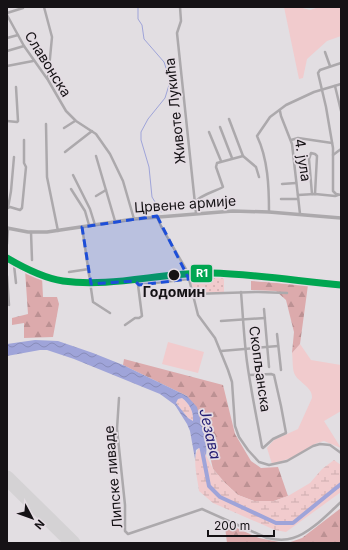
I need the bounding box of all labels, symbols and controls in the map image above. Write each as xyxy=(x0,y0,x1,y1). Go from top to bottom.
street label: Славонска xyxy=(22,28,75,100)
street label: Животе Лукића xyxy=(160,57,189,165)
street label: 4. јула xyxy=(292,137,315,183)
street label: Црвене армије xyxy=(133,191,237,216)
line badge: R1 xyxy=(190,264,213,283)
text: R1 xyxy=(196,266,208,280)
marker: Годомин xyxy=(167,268,181,282)
place label: Годомин xyxy=(143,283,205,300)
street label: Скопљанска xyxy=(246,325,275,413)
water label: Језава xyxy=(195,407,226,461)
street label: Липске ливаде xyxy=(100,425,125,529)
north arrow xyxy=(12,498,52,538)
scale bar xyxy=(208,512,274,538)
text: N xyxy=(32,517,48,532)
text: 200 m xyxy=(214,518,250,533)

